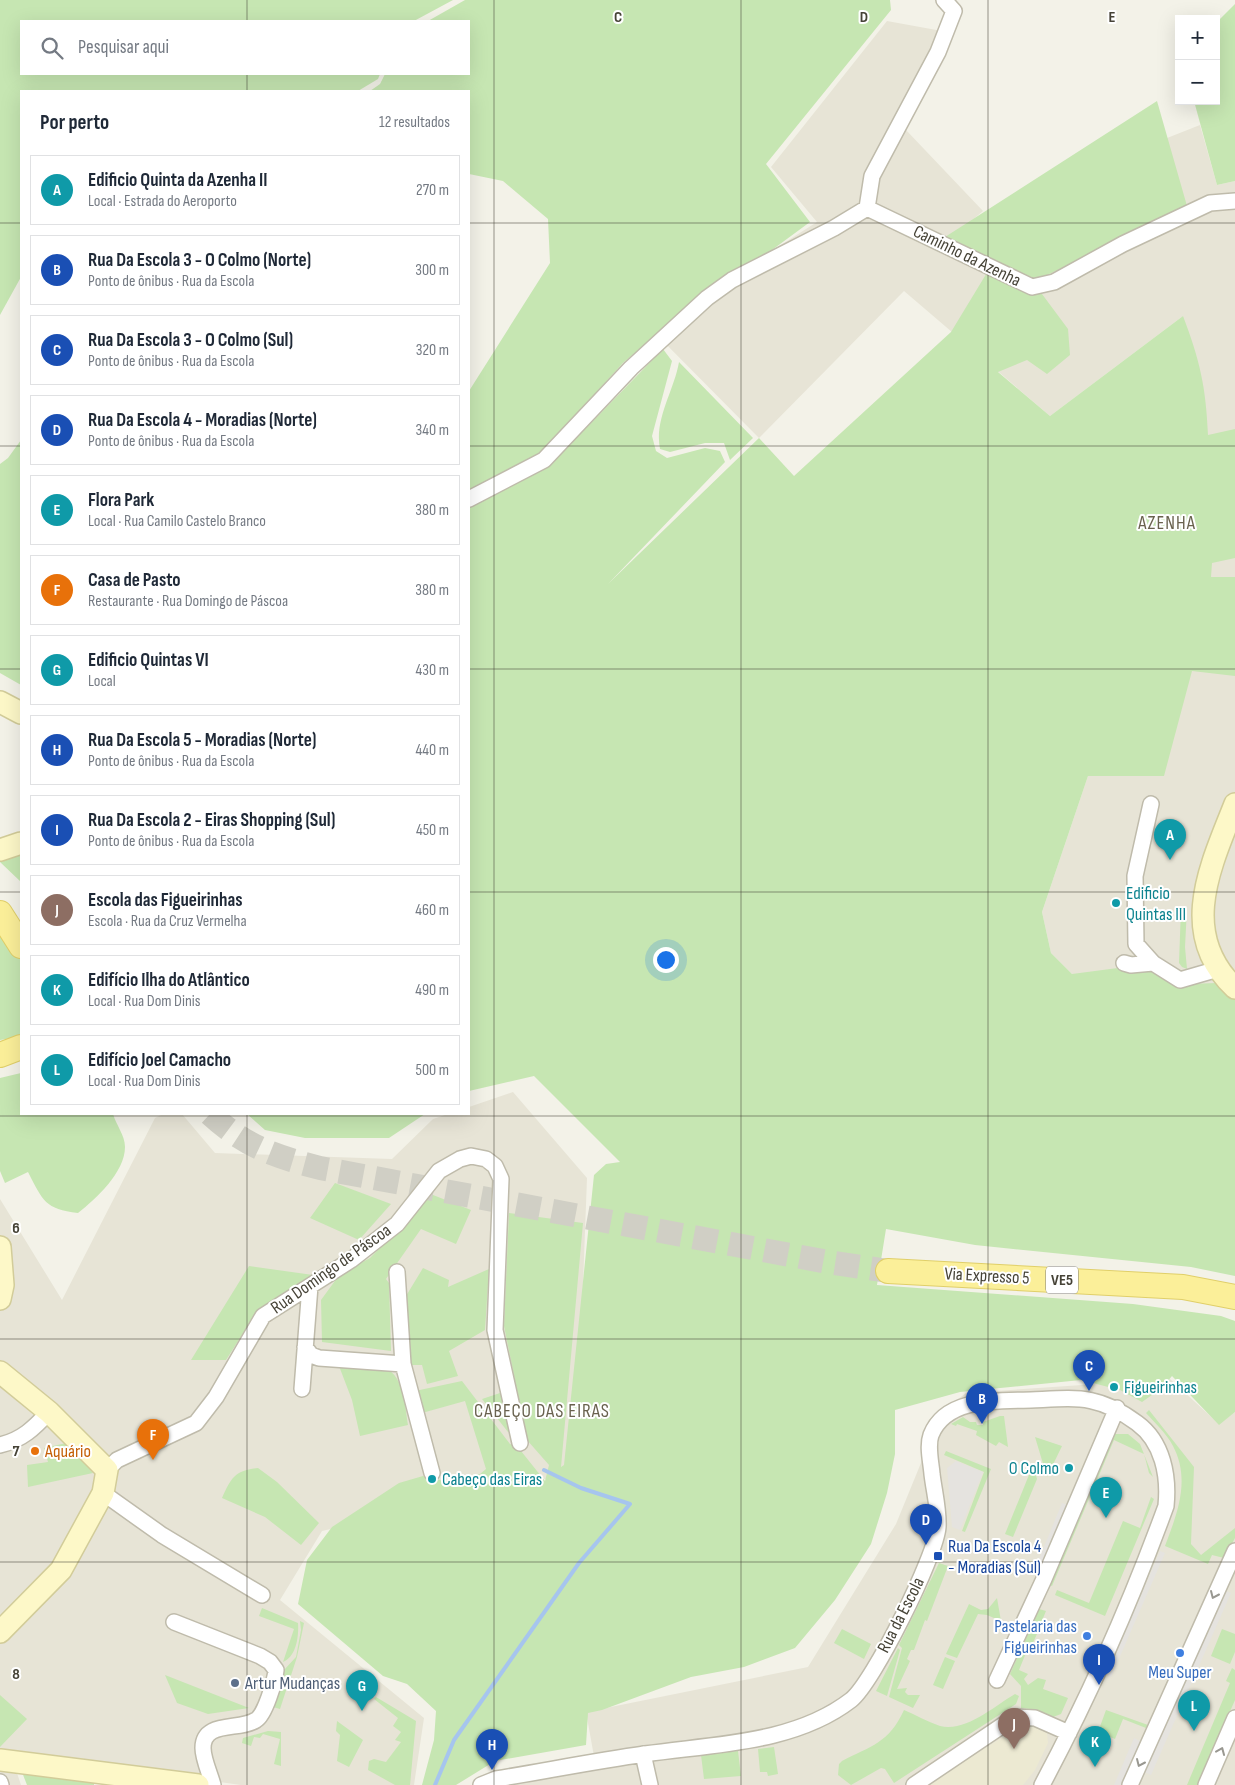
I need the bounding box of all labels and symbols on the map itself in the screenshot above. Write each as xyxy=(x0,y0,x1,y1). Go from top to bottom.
text: C xyxy=(614,8,622,27)
text: D xyxy=(860,8,868,27)
text: E xyxy=(1109,8,1116,27)
street label: Caminho da Azenha xyxy=(910,221,1024,291)
district label: AZENHA xyxy=(1137,512,1196,535)
pin: A xyxy=(1154,819,1186,860)
place label: Edificio Quintas III xyxy=(1126,883,1186,925)
marker: Edificio Quintas III xyxy=(1110,897,1122,909)
your location xyxy=(653,947,679,973)
text: 6 xyxy=(12,1219,20,1238)
street label: Rua Domingo de Páscoa xyxy=(267,1220,395,1318)
street label: Via Expresso 5 xyxy=(944,1263,1030,1289)
road number: VE5 xyxy=(1046,1266,1078,1294)
pin: C xyxy=(1073,1350,1105,1391)
place label: Figueirinhas xyxy=(1124,1377,1197,1398)
marker: Figueirinhas xyxy=(1108,1381,1120,1393)
pin: B xyxy=(966,1383,998,1424)
district label: CABEÇO DAS EIRAS xyxy=(474,1400,610,1423)
pin: F xyxy=(137,1419,169,1460)
place label: Aquário xyxy=(44,1441,91,1462)
text: 7 xyxy=(13,1442,20,1461)
marker: Aquário xyxy=(29,1445,41,1457)
place label: O Colmo xyxy=(1009,1458,1059,1479)
marker: O Colmo xyxy=(1063,1462,1075,1474)
place label: Cabeço das Eiras xyxy=(442,1469,542,1490)
marker: Cabeço das Eiras xyxy=(426,1473,438,1485)
pin: E xyxy=(1090,1477,1122,1518)
pin: D xyxy=(910,1504,942,1545)
place label: Rua Da Escola 4 - Moradias (Sul) xyxy=(948,1536,1042,1578)
marker: Rua Da Escola 4 - Moradias (Sul) xyxy=(932,1550,944,1562)
street label: Rua da Escola xyxy=(873,1574,929,1656)
one-way arrow xyxy=(1210,1590,1221,1599)
place label: Pastelaria das Figueirinhas xyxy=(994,1616,1077,1658)
marker: Pastelaria das Figueirinhas xyxy=(1081,1630,1093,1642)
pin: I xyxy=(1083,1644,1115,1685)
marker: Meu Super xyxy=(1174,1647,1186,1659)
place label: Meu Super xyxy=(1148,1662,1212,1683)
text: 8 xyxy=(12,1665,20,1684)
pin: G xyxy=(346,1670,378,1711)
place label: Artur Mudanças xyxy=(244,1673,340,1694)
marker: Artur Mudanças xyxy=(229,1677,241,1689)
pin: L xyxy=(1178,1690,1210,1731)
pin: J xyxy=(998,1708,1030,1749)
pin: K xyxy=(1079,1726,1111,1767)
pin: H xyxy=(476,1729,508,1770)
one-way arrow xyxy=(1215,1748,1225,1756)
one-way arrow xyxy=(1136,1758,1147,1767)

